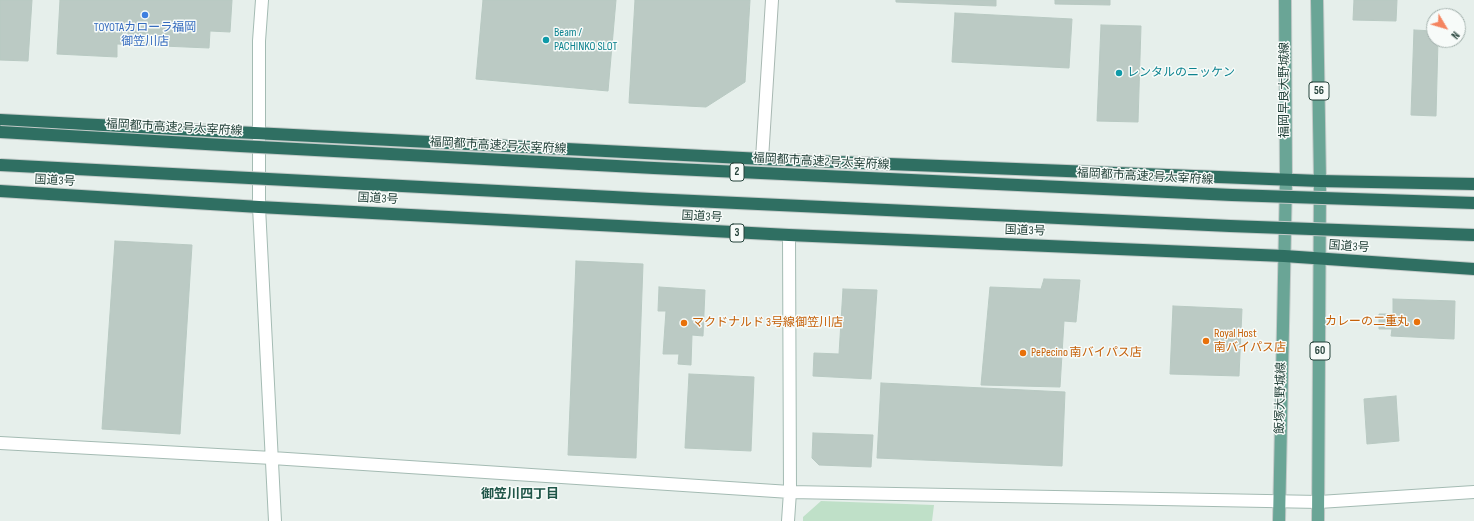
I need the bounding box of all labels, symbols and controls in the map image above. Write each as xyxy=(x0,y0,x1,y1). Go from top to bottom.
north arrow xyxy=(1426,8,1466,48)
marker: TOYOTAカローラ福岡 御笠川店 xyxy=(140,10,150,20)
place label: TOYOTAカローラ福岡 御笠川店 xyxy=(94,21,196,49)
place label: Beam / PACHINKO SLOT xyxy=(554,26,617,54)
text: N xyxy=(1448,29,1462,41)
marker: Beam / PACHINKO SLOT xyxy=(541,35,551,45)
street label: 福岡早良大野城線 xyxy=(1278,42,1292,138)
place label: レンタルのニッケン xyxy=(1127,66,1235,80)
marker: レンタルのニッケン xyxy=(1114,68,1124,78)
road number: 56 xyxy=(1309,82,1329,100)
street label: 福岡都市高速2号太宰府線 xyxy=(105,117,243,139)
street label: 福岡都市高速2号太宰府線 xyxy=(429,135,567,157)
street label: 福岡都市高速2号太宰府線 xyxy=(752,151,890,173)
road number: 2 xyxy=(730,163,744,181)
street label: 福岡都市高速2号太宰府線 xyxy=(1076,166,1214,188)
street label: 国道3号 xyxy=(34,173,76,189)
street label: 国道3号 xyxy=(357,191,399,207)
street label: 国道3号 xyxy=(681,209,723,225)
street label: 国道3号 xyxy=(1004,223,1046,239)
road number: 3 xyxy=(730,224,744,242)
street label: 国道3号 xyxy=(1328,238,1370,256)
place label: カレーの二重丸 xyxy=(1325,315,1409,329)
place label: マクドナルド 3号線御笠川店 xyxy=(692,316,843,330)
marker: カレーの二重丸 xyxy=(1412,317,1422,327)
marker: マクドナルド 3号線御笠川店 xyxy=(679,318,689,328)
place label: Royal Host 南バイパス店 xyxy=(1214,327,1286,355)
marker: Royal Host 南バイパス店 xyxy=(1201,336,1211,346)
road number: 60 xyxy=(1310,342,1330,360)
place label: PePecino 南バイパス店 xyxy=(1031,346,1142,360)
marker: PePecino 南バイパス店 xyxy=(1018,348,1028,358)
street label: 飯塚大野城線 xyxy=(1273,362,1289,434)
district label: 御笠川四丁目 xyxy=(481,487,559,503)

